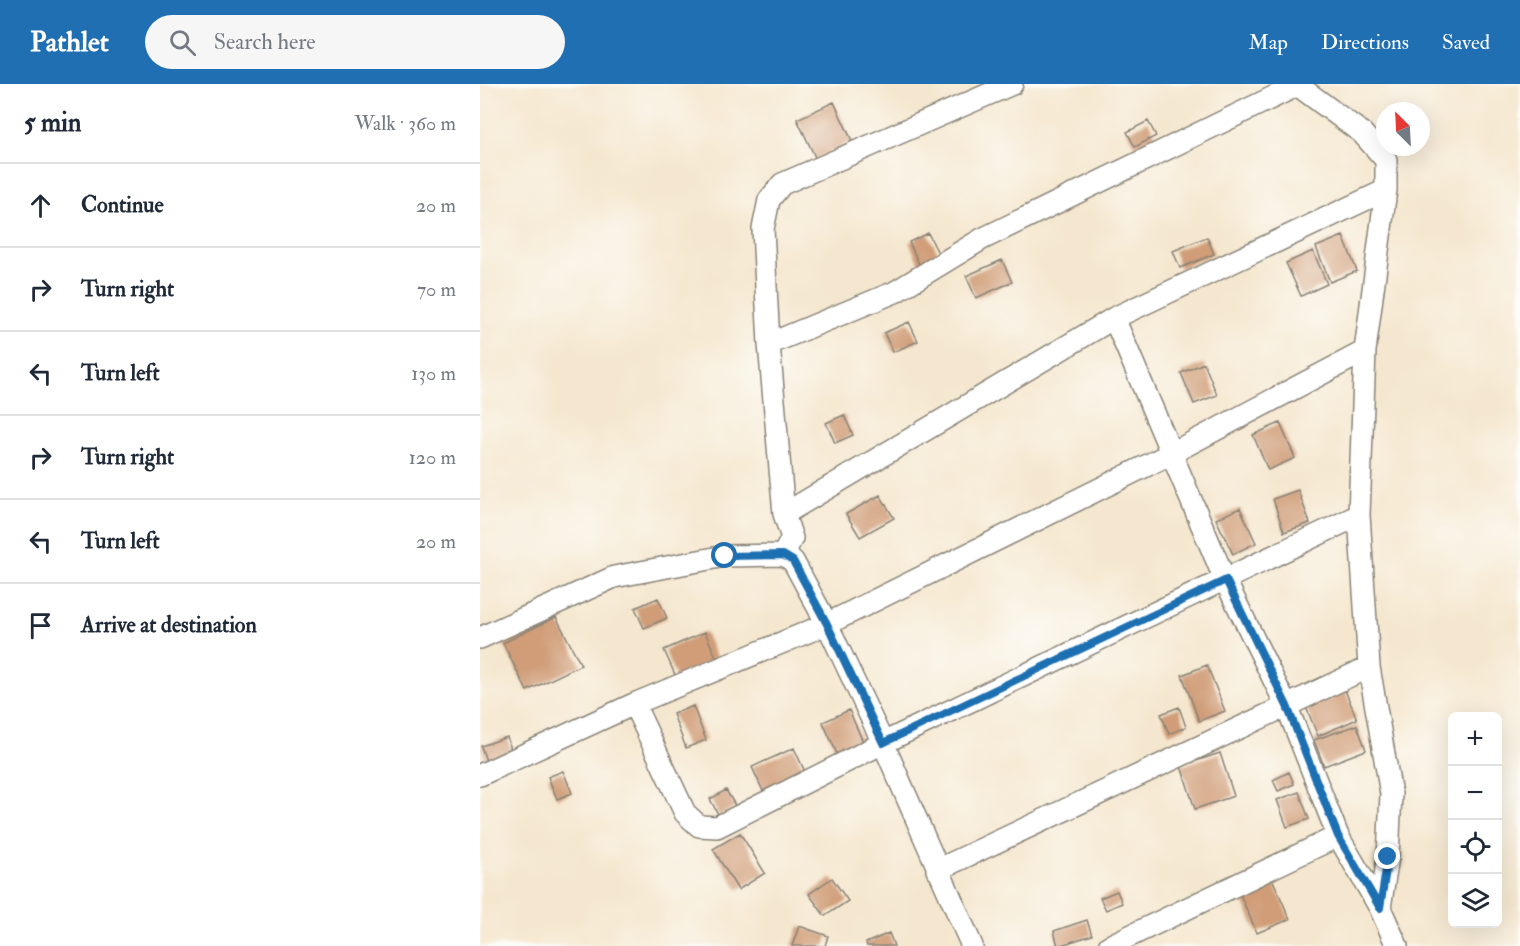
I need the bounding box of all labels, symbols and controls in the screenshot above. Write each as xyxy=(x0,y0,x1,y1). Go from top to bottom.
search box xyxy=(145,15,565,69)
text: Pathlet xyxy=(30,25,109,60)
icon: search xyxy=(166,26,199,59)
text: Search here xyxy=(214,28,316,56)
text: Map xyxy=(1248,29,1288,56)
text: Directions xyxy=(1321,29,1409,56)
text: Saved xyxy=(1442,29,1490,56)
north arrow xyxy=(1376,102,1430,156)
text: 5 min xyxy=(24,107,81,139)
text: Walk · 360 m xyxy=(354,111,456,136)
icon: ahead xyxy=(24,189,57,222)
text: Continue xyxy=(81,191,164,219)
text: 20 m xyxy=(416,193,456,218)
icon: right xyxy=(24,273,57,306)
text: Turn right xyxy=(81,275,174,303)
text: 70 m xyxy=(417,277,456,302)
icon: left xyxy=(24,357,57,390)
text: Turn left xyxy=(81,359,160,387)
text: 130 m xyxy=(411,361,456,386)
icon: right xyxy=(24,441,57,474)
text: Turn right xyxy=(81,443,174,471)
text: 120 m xyxy=(409,445,456,470)
icon: left xyxy=(24,525,57,558)
text: Turn left xyxy=(81,527,160,555)
text: 20 m xyxy=(416,529,456,554)
route start xyxy=(711,542,737,568)
icon: arrive xyxy=(24,609,57,642)
text: Arrive at destination xyxy=(81,611,257,639)
map controls xyxy=(1448,712,1502,928)
button: + xyxy=(1448,712,1502,766)
button: − xyxy=(1448,766,1502,820)
button: locate xyxy=(1448,820,1502,874)
route end xyxy=(1374,843,1400,869)
button: layers xyxy=(1448,874,1502,928)

